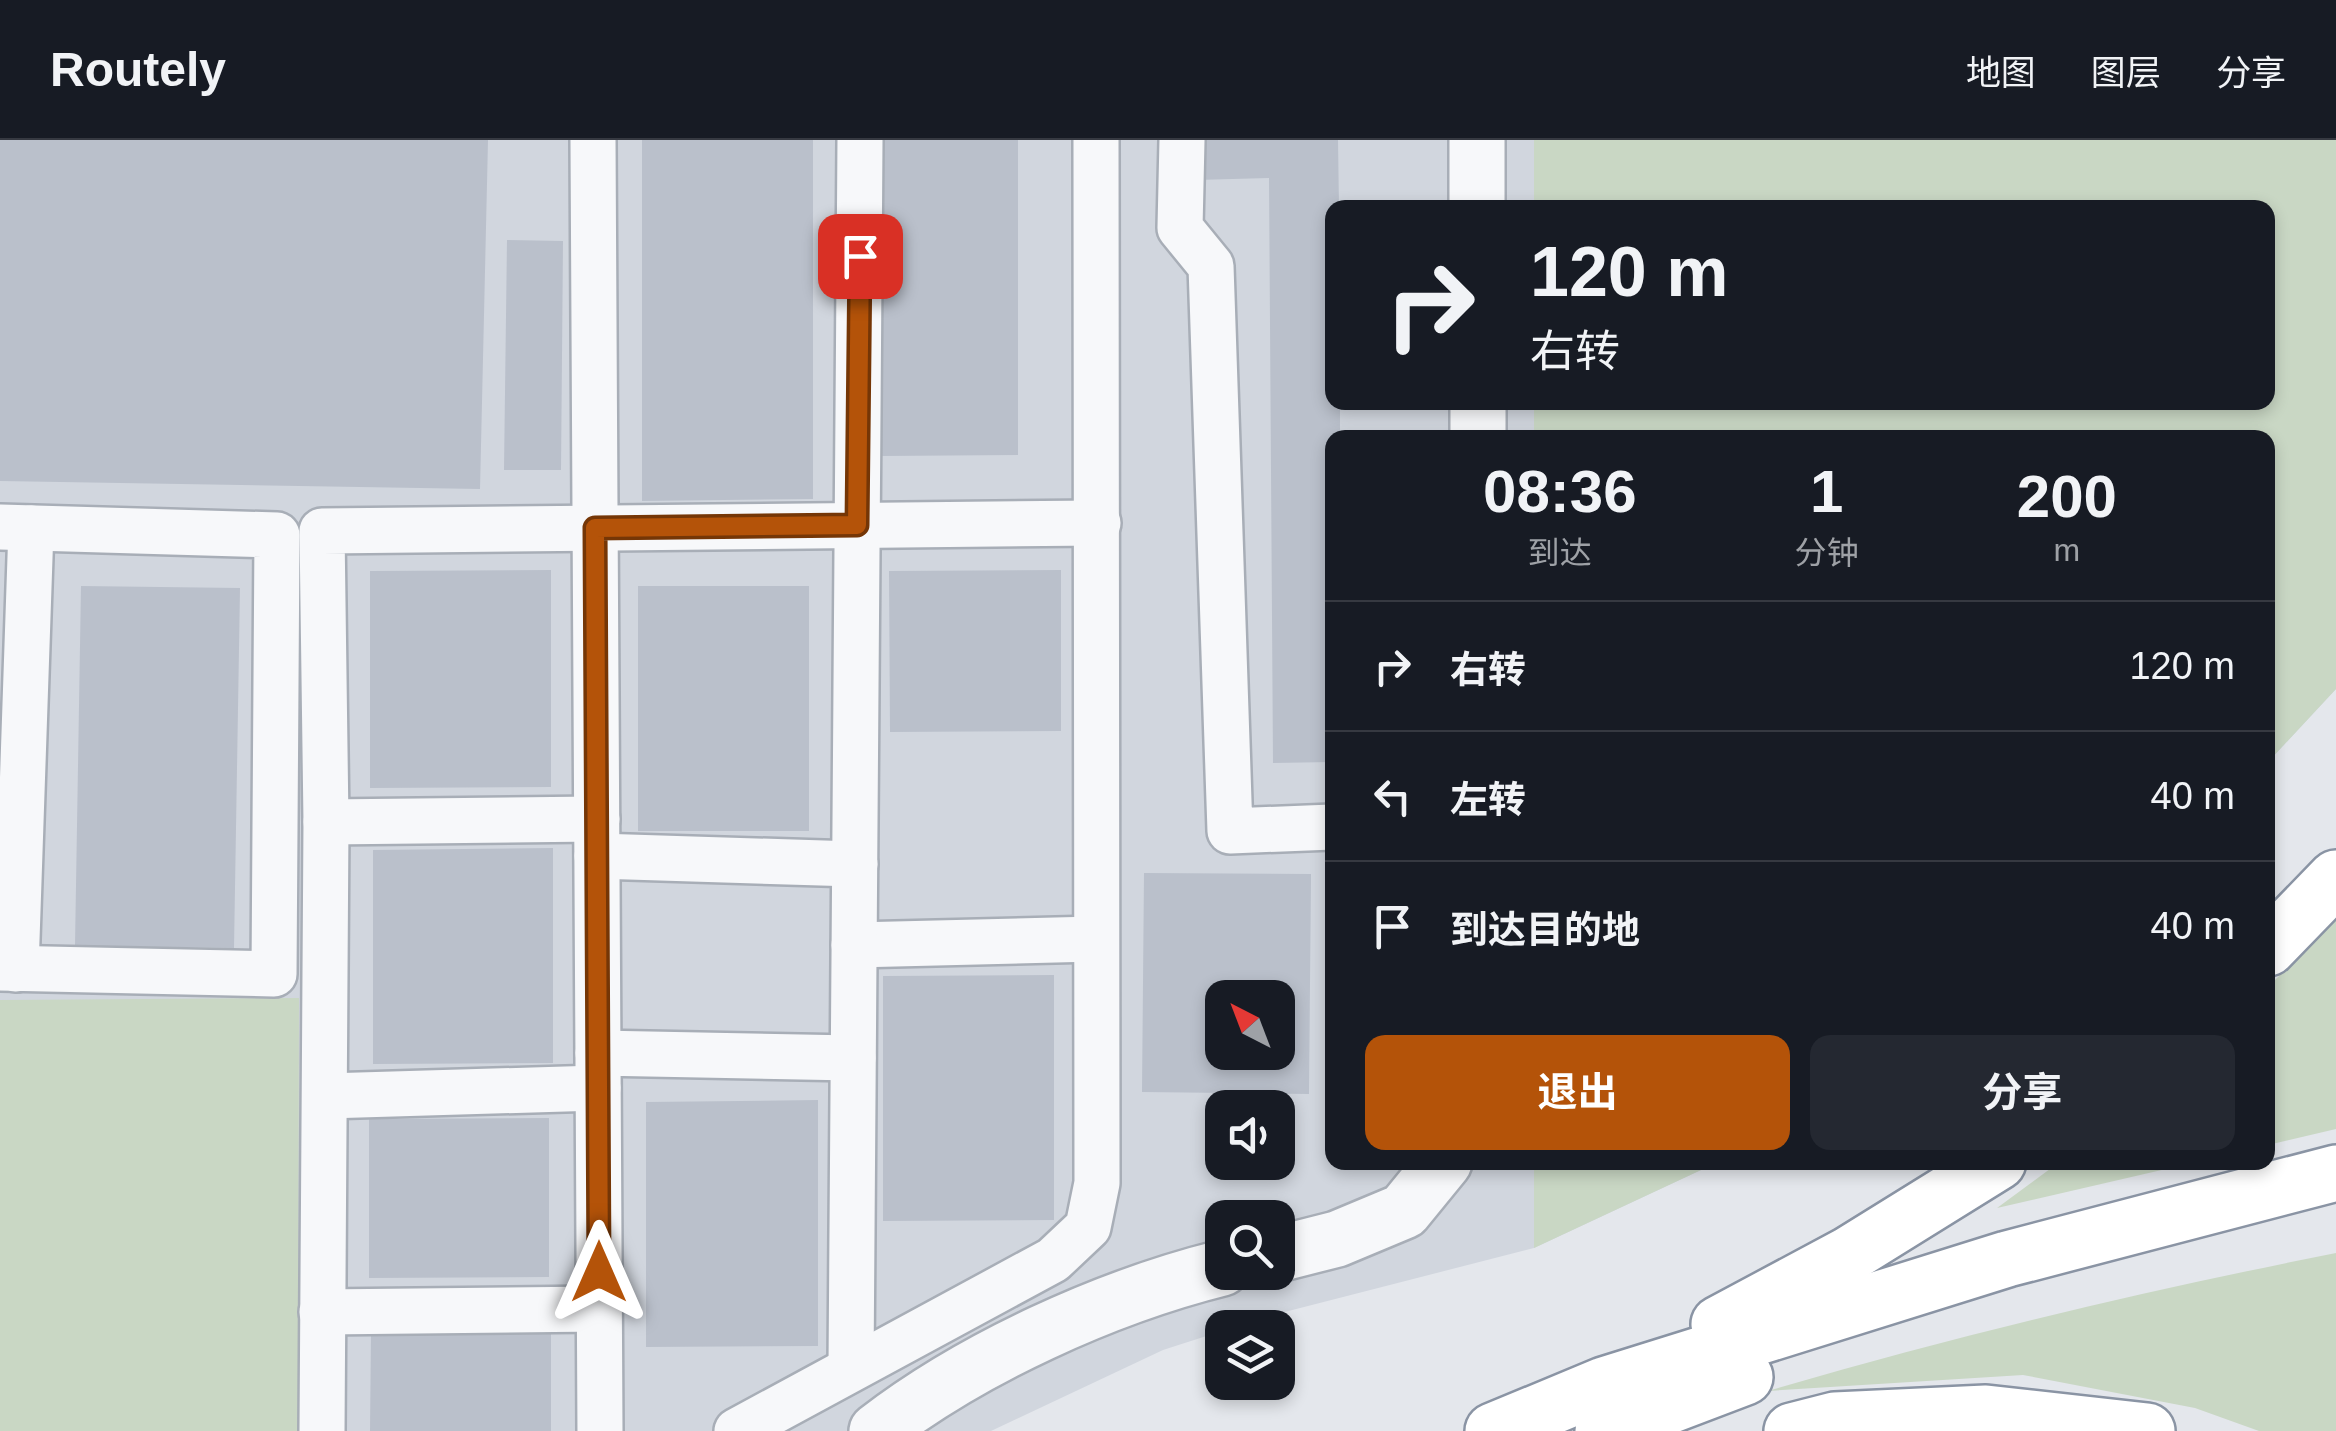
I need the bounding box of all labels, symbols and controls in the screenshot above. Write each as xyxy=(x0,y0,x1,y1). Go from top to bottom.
text: Routely xyxy=(50,43,226,96)
text: 地图 xyxy=(1966,53,2036,92)
text: 图层 xyxy=(2091,53,2161,92)
text: 分享 xyxy=(2216,53,2286,92)
pin xyxy=(818,214,903,299)
icon: arrive xyxy=(833,229,888,284)
text: 120 m xyxy=(1530,233,1728,311)
icon: right xyxy=(1365,240,1495,370)
text: 右转 xyxy=(1530,326,1620,377)
text: 08:36 xyxy=(1483,458,1637,525)
text: 1 xyxy=(1810,458,1843,525)
text: 200 xyxy=(2017,463,2117,530)
text: m xyxy=(2053,532,2080,568)
text: 到达 xyxy=(1528,535,1592,571)
text: 分钟 xyxy=(1795,535,1859,571)
icon: right xyxy=(1365,639,1420,694)
text: 120 m xyxy=(2129,645,2235,687)
text: 右转 xyxy=(1450,649,1526,691)
icon: left xyxy=(1365,769,1420,824)
text: 40 m xyxy=(2151,775,2235,817)
text: 左转 xyxy=(1450,779,1526,821)
icon: arrive xyxy=(1365,899,1420,954)
text: 40 m xyxy=(2151,905,2235,947)
text: 到达目的地 xyxy=(1450,909,1640,951)
north arrow xyxy=(1205,980,1295,1070)
map controls xyxy=(1205,980,1295,1400)
button: 退出 xyxy=(1365,1035,1790,1150)
button: 分享 xyxy=(1810,1035,2235,1150)
button: sound xyxy=(1205,1090,1295,1180)
button: search xyxy=(1205,1200,1295,1290)
position arrow xyxy=(547,1220,651,1324)
button: layers xyxy=(1205,1310,1295,1400)

